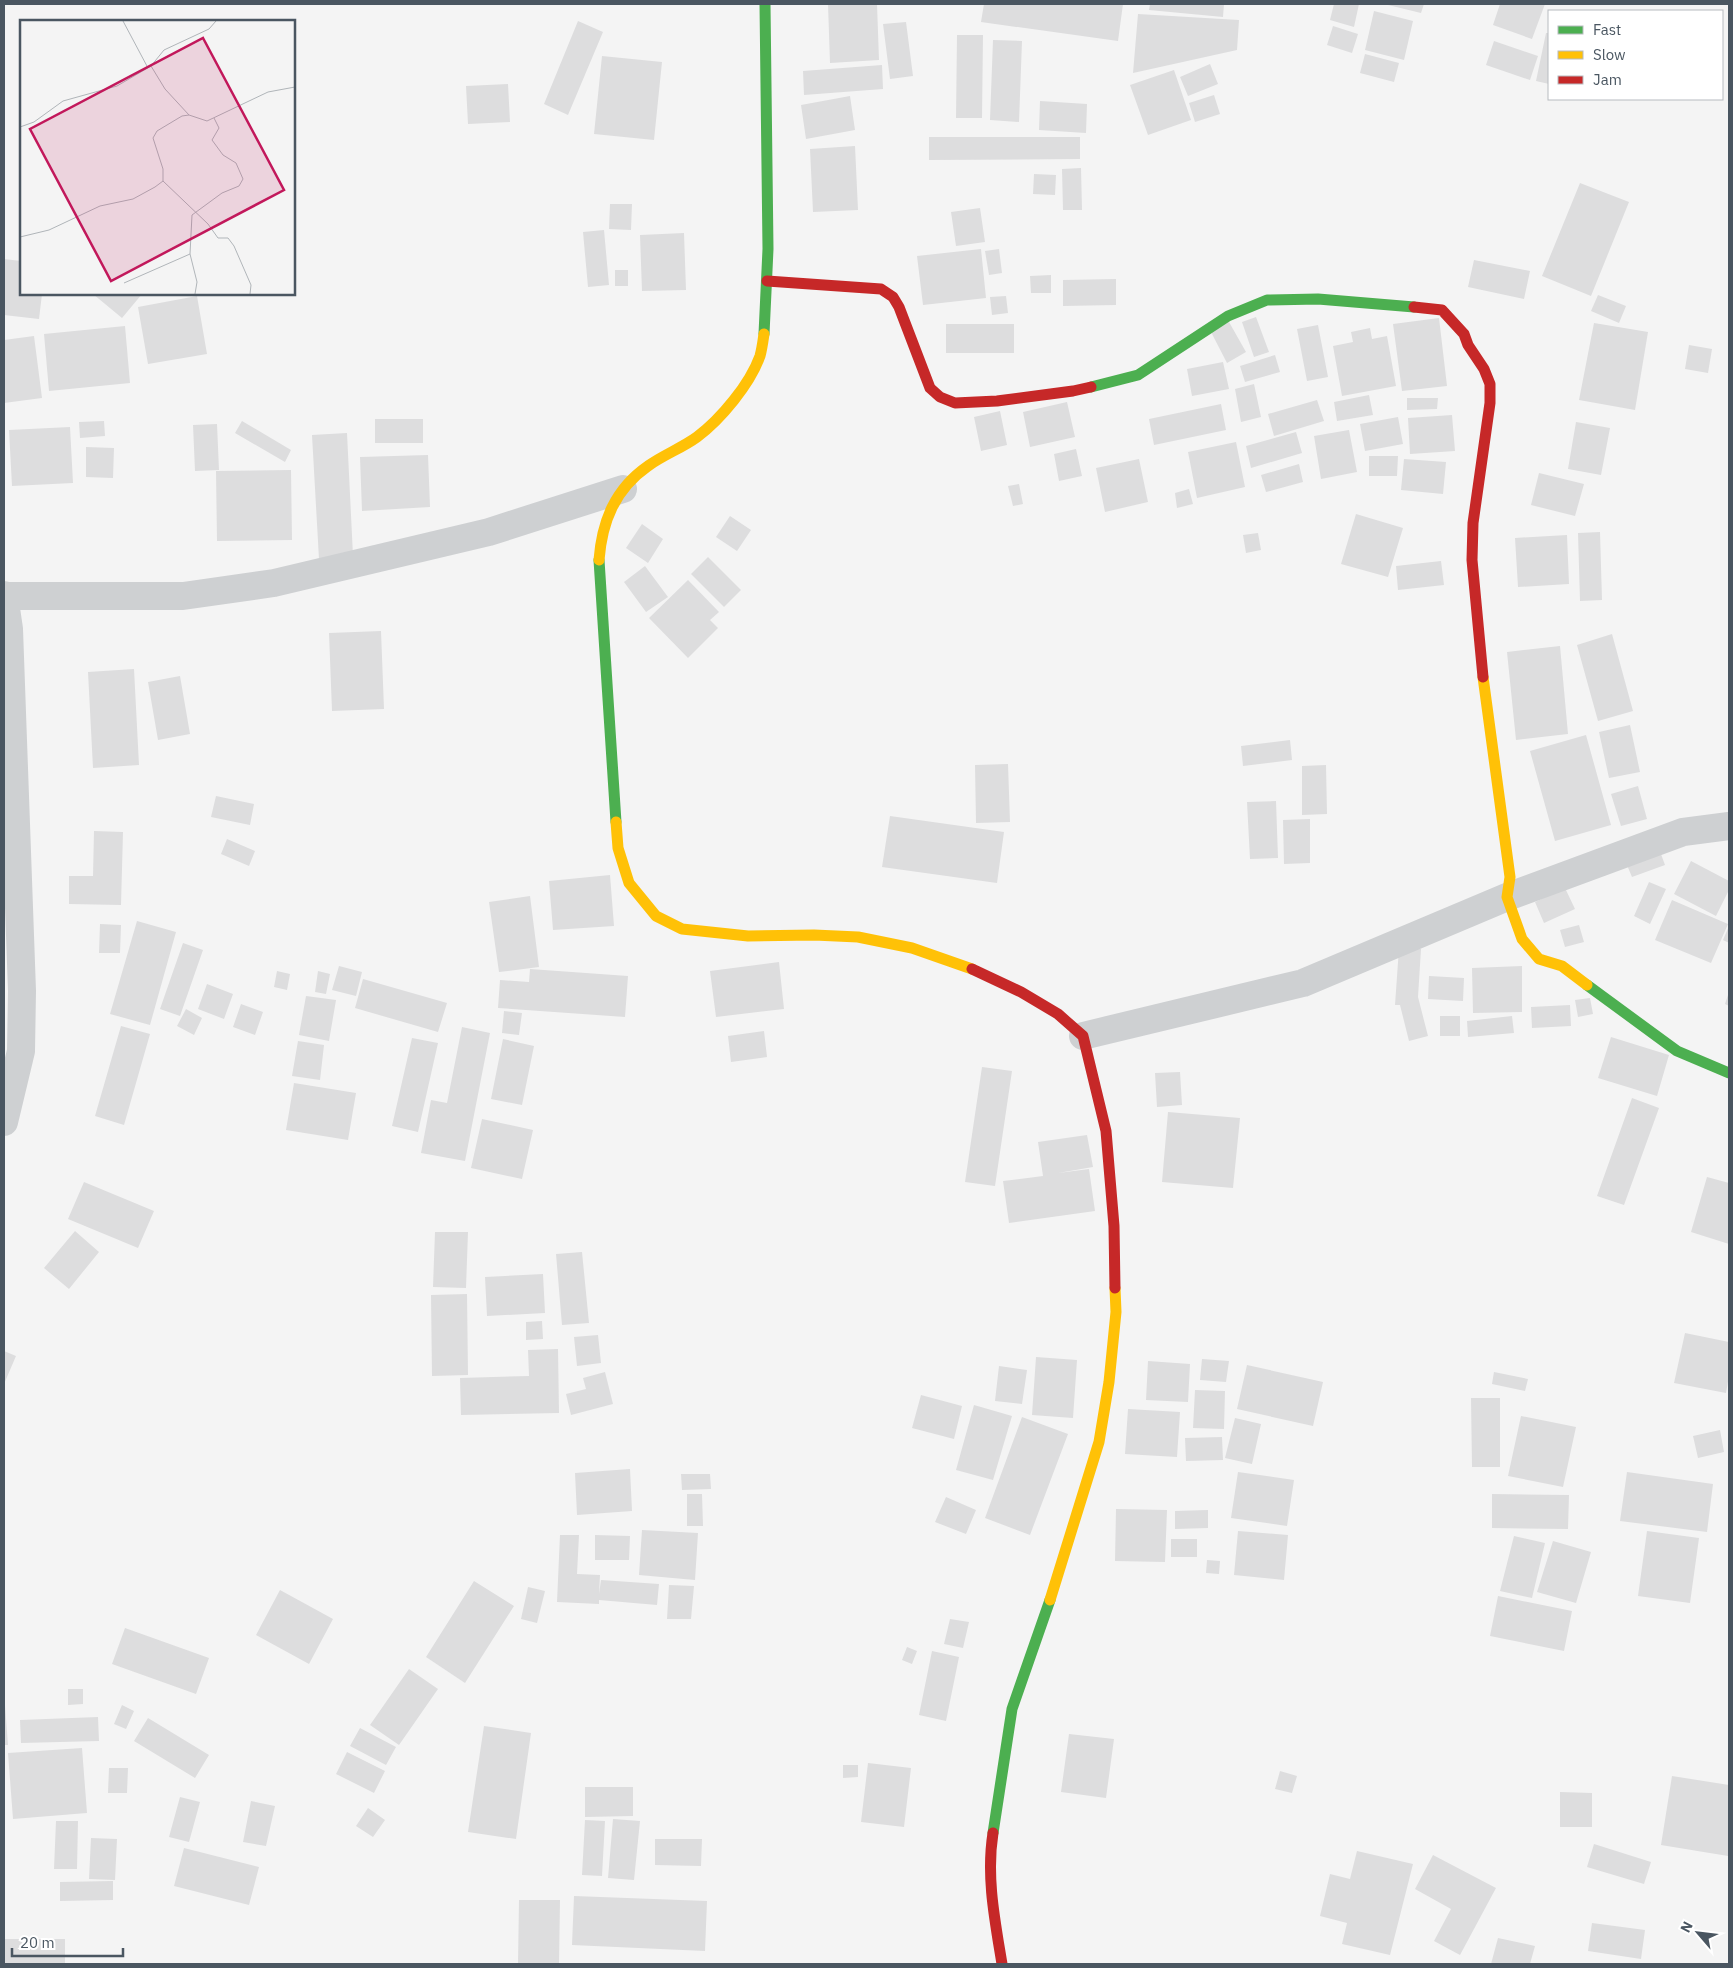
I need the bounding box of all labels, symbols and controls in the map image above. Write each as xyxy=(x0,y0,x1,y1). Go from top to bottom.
legend xyxy=(1548,10,1723,100)
inset map xyxy=(20,20,295,295)
text: Fast xyxy=(1593,20,1621,39)
text: Slow xyxy=(1593,45,1626,64)
text: Jam xyxy=(1593,70,1622,89)
north arrow xyxy=(1673,1908,1723,1958)
text: N xyxy=(1676,1918,1697,1936)
scale bar xyxy=(12,1926,124,1958)
text: 20 m xyxy=(20,1933,55,1952)

